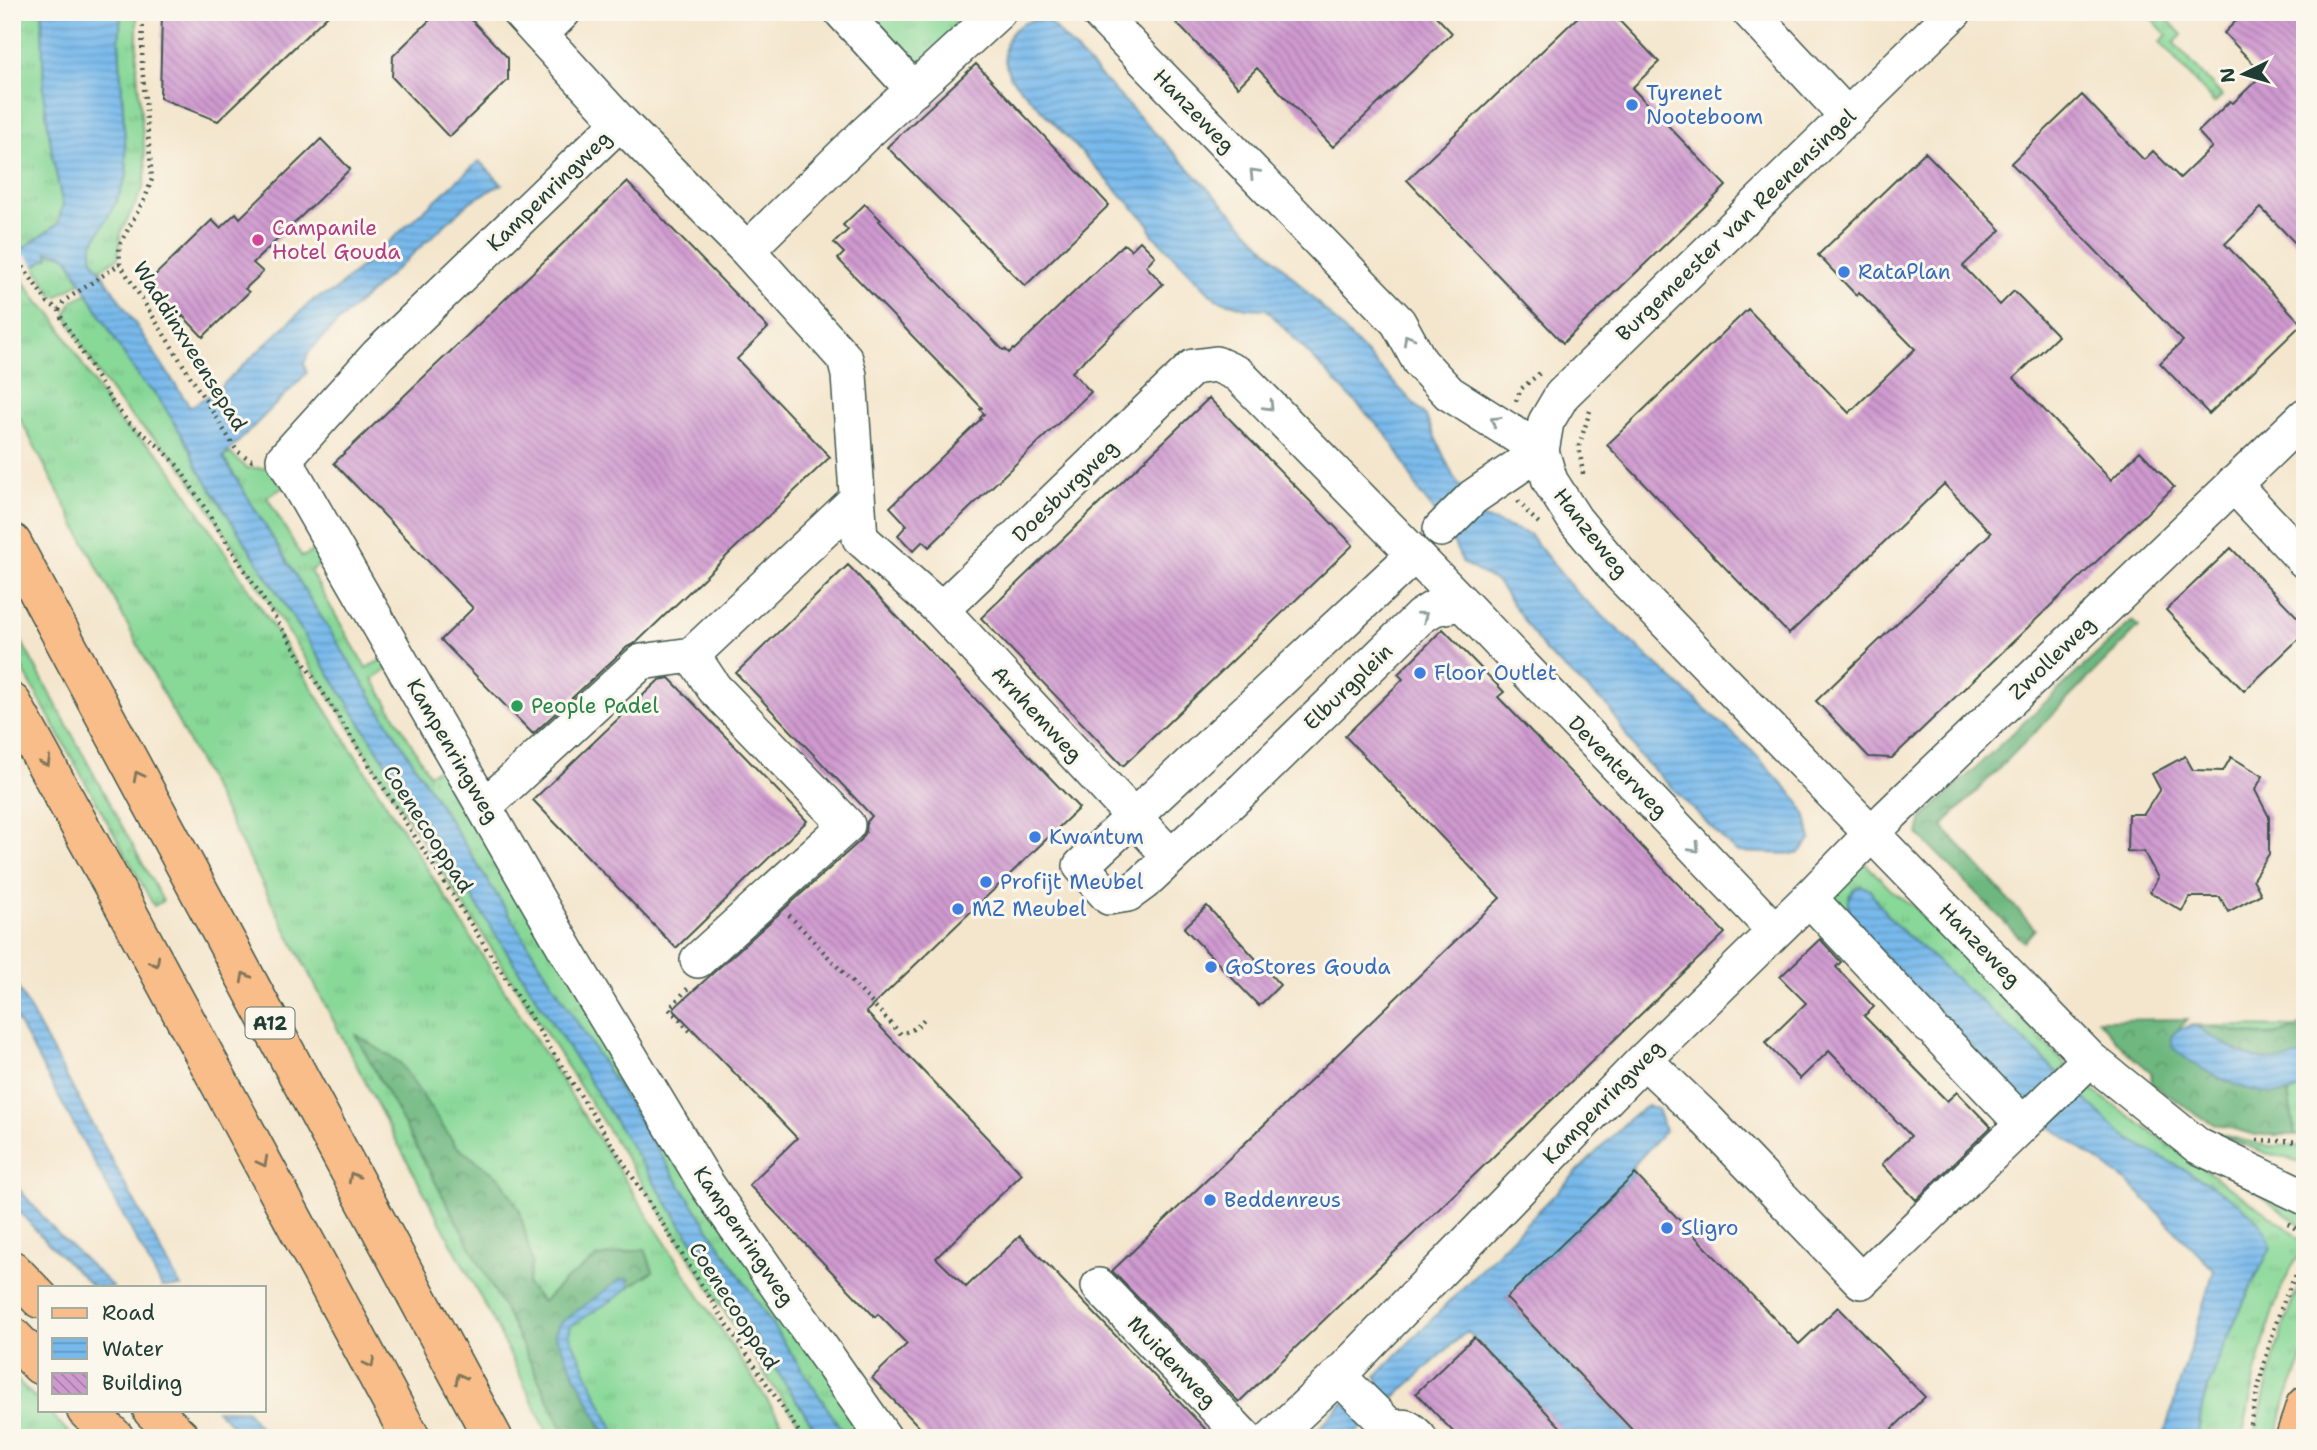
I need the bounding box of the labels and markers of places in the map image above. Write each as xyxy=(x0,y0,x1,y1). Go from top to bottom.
place label: Tyrenet Nooteboom xyxy=(1646,79,1763,131)
marker: Tyrenet Nooteboom xyxy=(1624,97,1640,113)
place label: Campanile Hotel Gouda xyxy=(272,214,401,266)
marker: Campanile Hotel Gouda xyxy=(250,232,266,248)
place label: RataPlan xyxy=(1858,258,1951,286)
marker: RataPlan xyxy=(1836,264,1852,280)
place label: Floor Outlet xyxy=(1434,659,1557,687)
marker: Floor Outlet xyxy=(1412,665,1428,681)
place label: People Padel xyxy=(531,692,660,720)
marker: People Padel xyxy=(509,698,525,714)
place label: Kwantum xyxy=(1049,823,1144,851)
marker: Kwantum xyxy=(1027,829,1043,845)
place label: Profijt Meubel xyxy=(1000,868,1144,896)
marker: Profijt Meubel xyxy=(978,874,994,890)
place label: MZ Meubel xyxy=(972,895,1087,923)
marker: MZ Meubel xyxy=(950,901,966,917)
place label: GoStores Gouda xyxy=(1225,953,1391,981)
marker: GoStores Gouda xyxy=(1203,959,1219,975)
place label: Beddenreus xyxy=(1224,1186,1341,1214)
marker: Beddenreus xyxy=(1202,1192,1218,1208)
place label: Sligro xyxy=(1681,1214,1739,1242)
marker: Sligro xyxy=(1659,1220,1675,1236)

